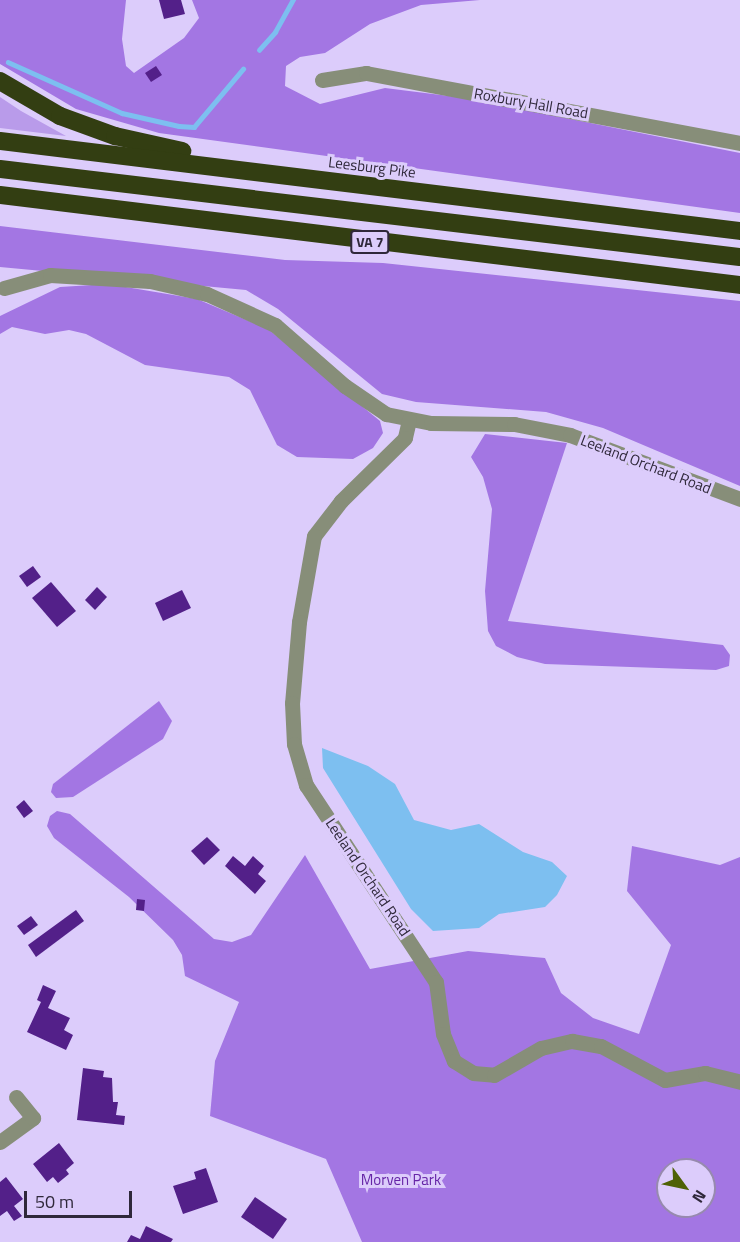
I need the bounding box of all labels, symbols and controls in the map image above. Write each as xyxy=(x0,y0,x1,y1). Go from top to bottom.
street label: Roxbury Hall Road xyxy=(473,84,589,122)
street label: Leesburg Pike xyxy=(327,153,417,181)
road number: VA 7 xyxy=(349,231,391,253)
street label: Leeland Orchard Road xyxy=(578,431,714,497)
street label: Leeland Orchard Road xyxy=(322,815,414,939)
north arrow xyxy=(656,1158,716,1218)
park label: Morven Park xyxy=(361,1171,441,1189)
scale bar xyxy=(27,1179,135,1217)
text: N xyxy=(686,1186,713,1208)
text: 50 m xyxy=(35,1188,74,1215)

